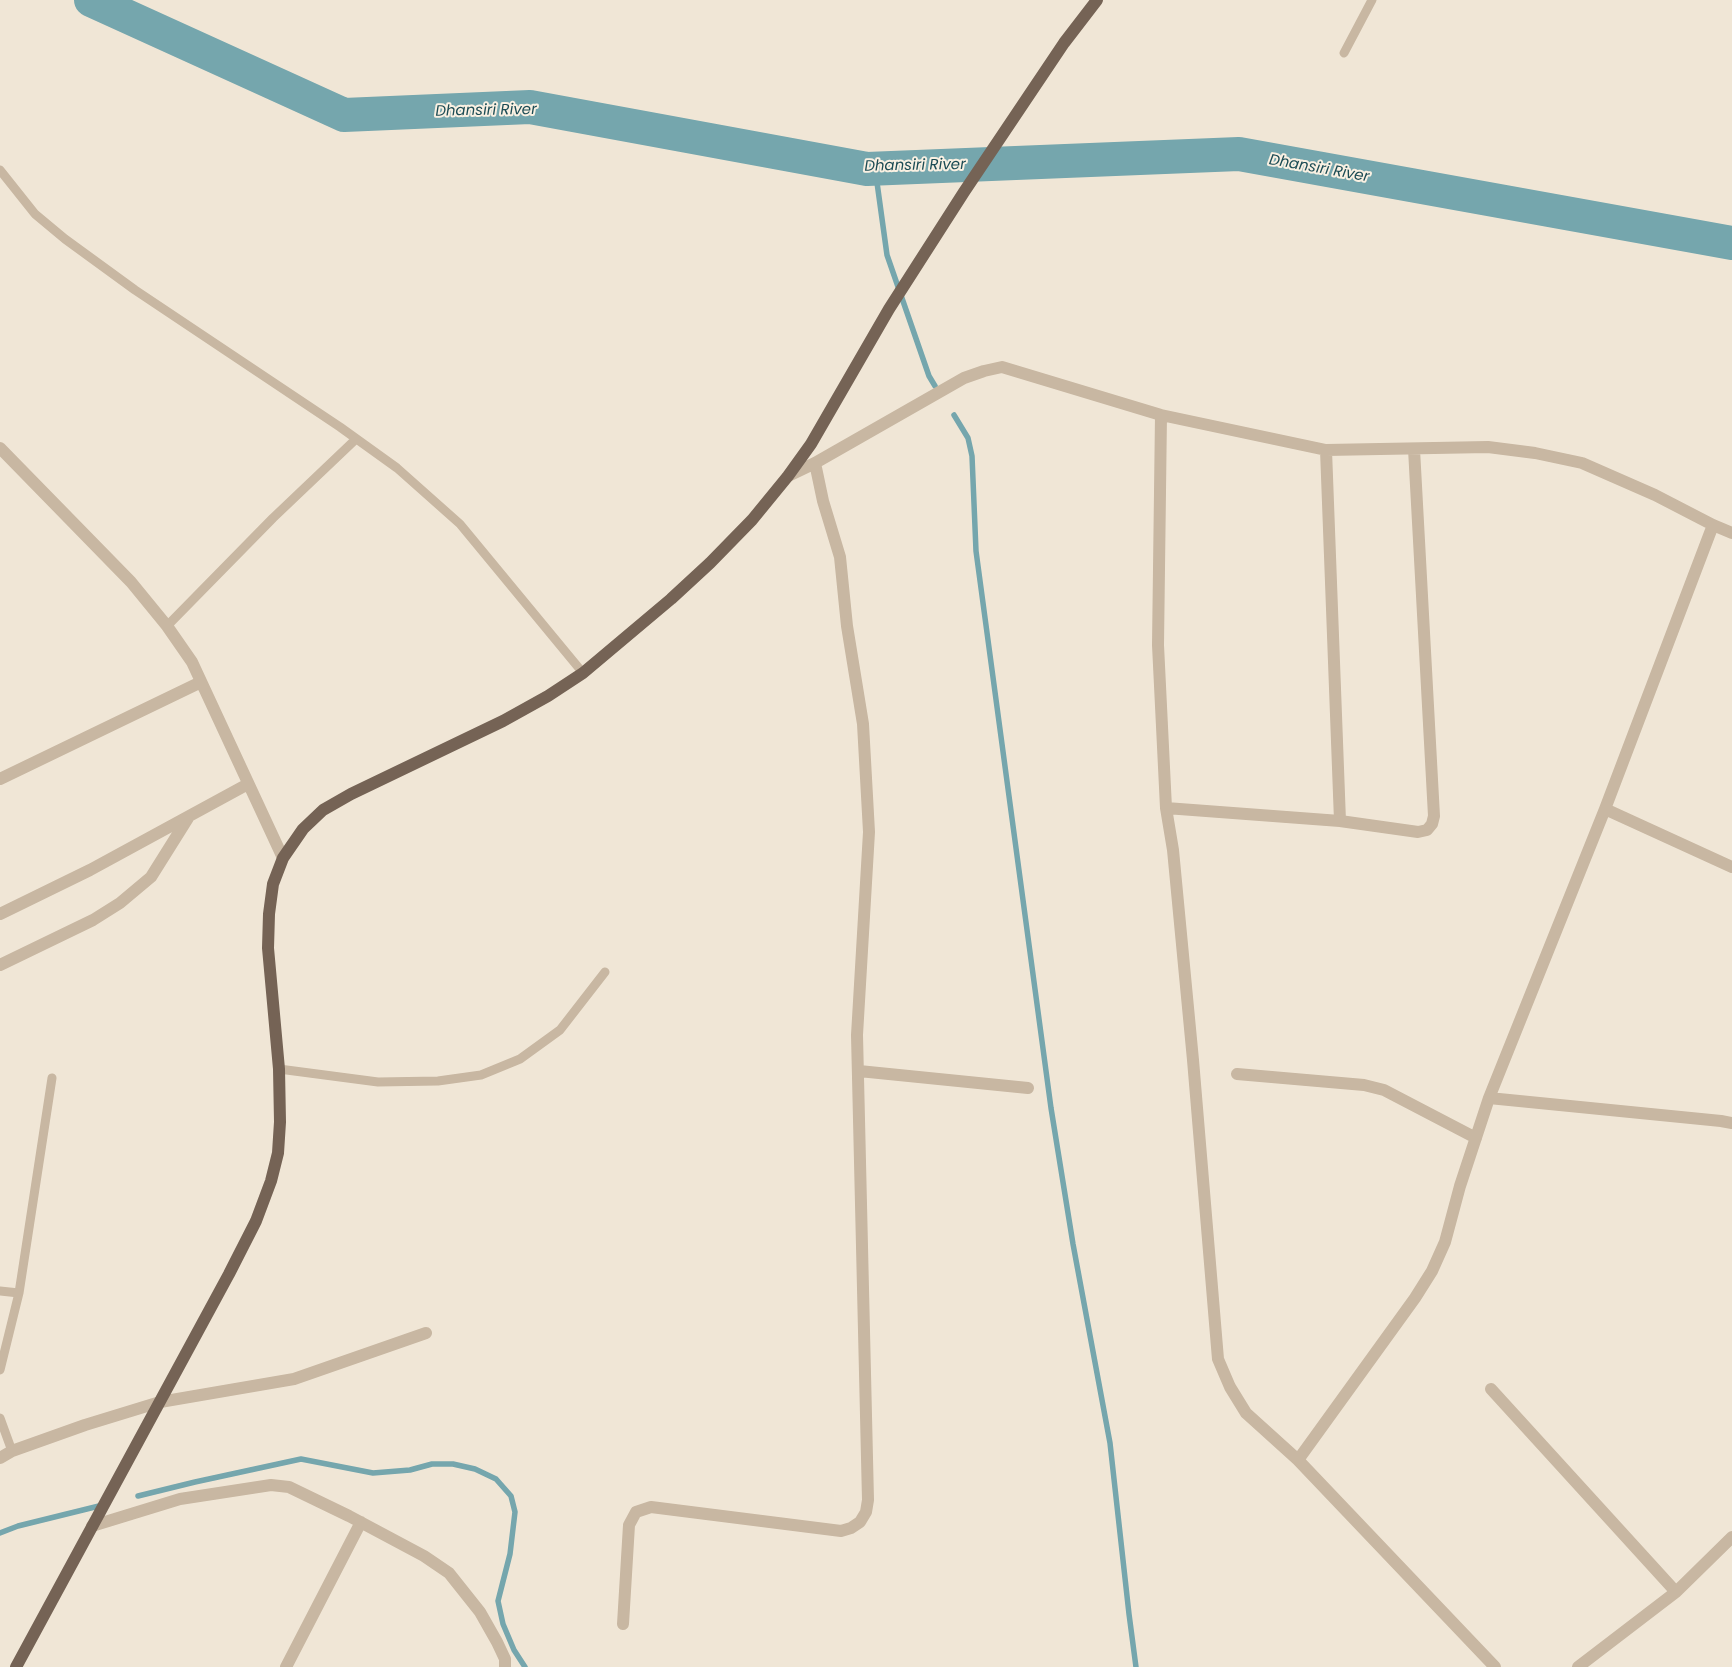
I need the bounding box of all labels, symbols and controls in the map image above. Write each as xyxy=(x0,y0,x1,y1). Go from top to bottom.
water label: Dhansiri River xyxy=(435,101,537,121)
water label: Dhansiri River xyxy=(1268,151,1370,187)
water label: Dhansiri River xyxy=(864,156,966,176)

